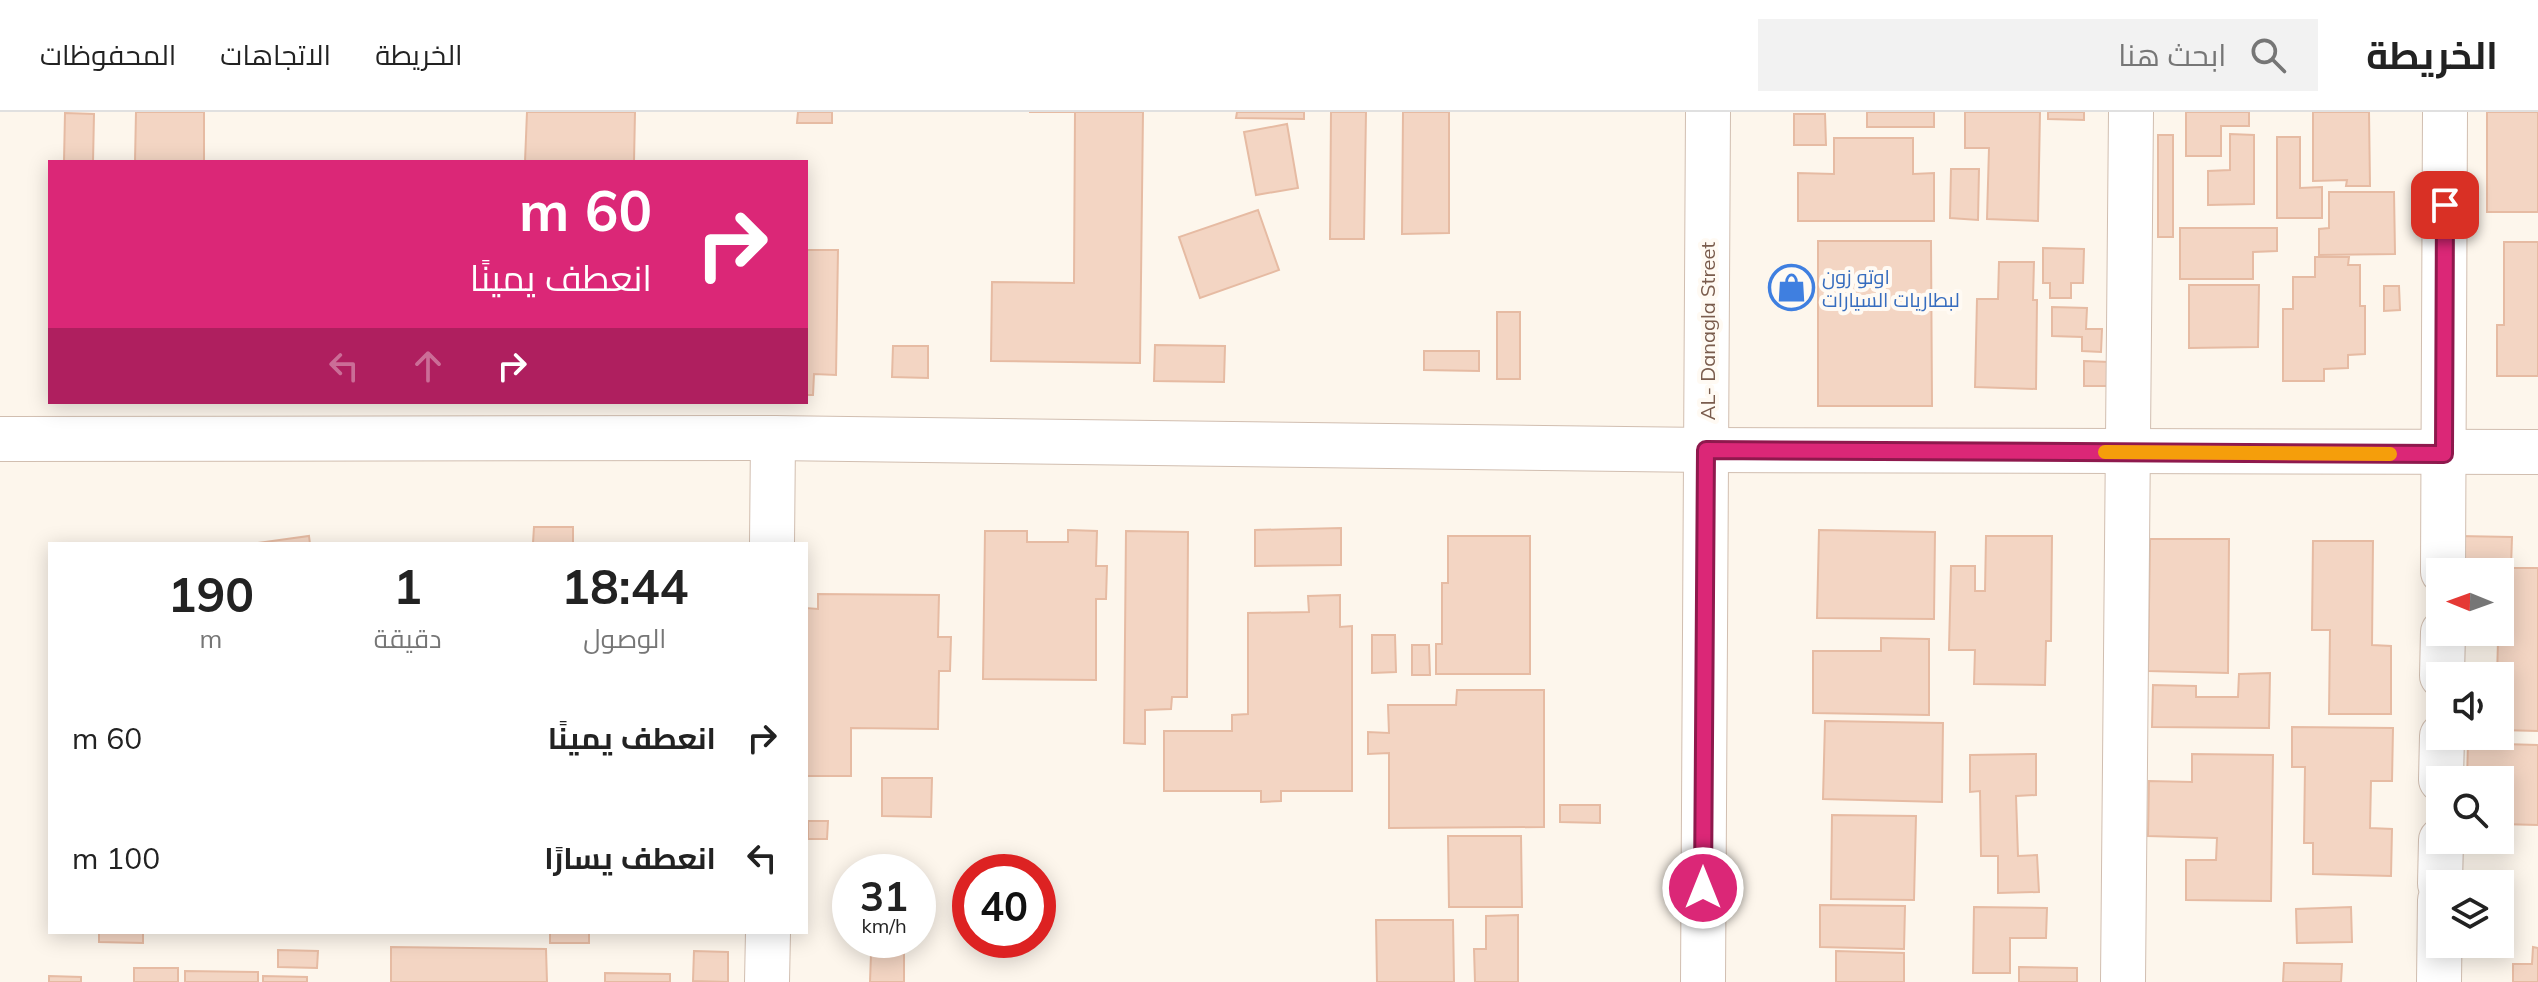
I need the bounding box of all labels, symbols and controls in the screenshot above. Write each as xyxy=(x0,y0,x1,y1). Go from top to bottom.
search box xyxy=(1758,19,2318,91)
text: الخريطة xyxy=(2366,31,2498,79)
icon: search xyxy=(2246,33,2290,77)
text: ابحث هنا xyxy=(2118,36,2226,74)
text: المحفوظات xyxy=(40,37,176,72)
text: الاتجاهات xyxy=(220,37,331,72)
text: الخريطة xyxy=(375,37,463,72)
pin xyxy=(2411,171,2479,239)
text: 60 m xyxy=(519,175,652,245)
icon: arrive xyxy=(2423,183,2467,227)
icon: right xyxy=(680,192,784,296)
street label: AL- Danagla Street xyxy=(1695,242,1720,420)
text: انعطف يمينًا xyxy=(470,255,652,300)
shop icon: اوتو زون لبطاريات السيارات xyxy=(1767,263,1815,311)
place label: اوتو زون لبطاريات السيارات xyxy=(1822,264,1960,312)
icon: left xyxy=(322,344,366,388)
icon: ahead xyxy=(406,344,450,388)
icon: right xyxy=(490,344,534,388)
text: 1 xyxy=(393,556,422,616)
text: 18:44 xyxy=(561,556,688,616)
north arrow xyxy=(2426,558,2514,646)
map controls xyxy=(2426,558,2514,958)
text: 190 xyxy=(168,564,254,624)
text: m xyxy=(200,622,222,655)
text: دقيقة xyxy=(374,622,441,655)
text: الوصول xyxy=(583,622,666,655)
button: sound xyxy=(2426,662,2514,750)
icon: right xyxy=(740,716,784,760)
text: 60 m xyxy=(72,719,142,757)
text: انعطف يمينًا xyxy=(548,719,716,757)
button: search xyxy=(2426,766,2514,854)
icon: left xyxy=(740,836,784,880)
text: 100 m xyxy=(72,839,160,877)
text: انعطف يسارًا xyxy=(544,839,716,877)
position arrow xyxy=(1661,846,1745,930)
speed limit sign: 40 xyxy=(952,854,1056,958)
button: layers xyxy=(2426,870,2514,958)
text: 31 xyxy=(860,871,908,921)
text: km/h xyxy=(861,913,907,938)

